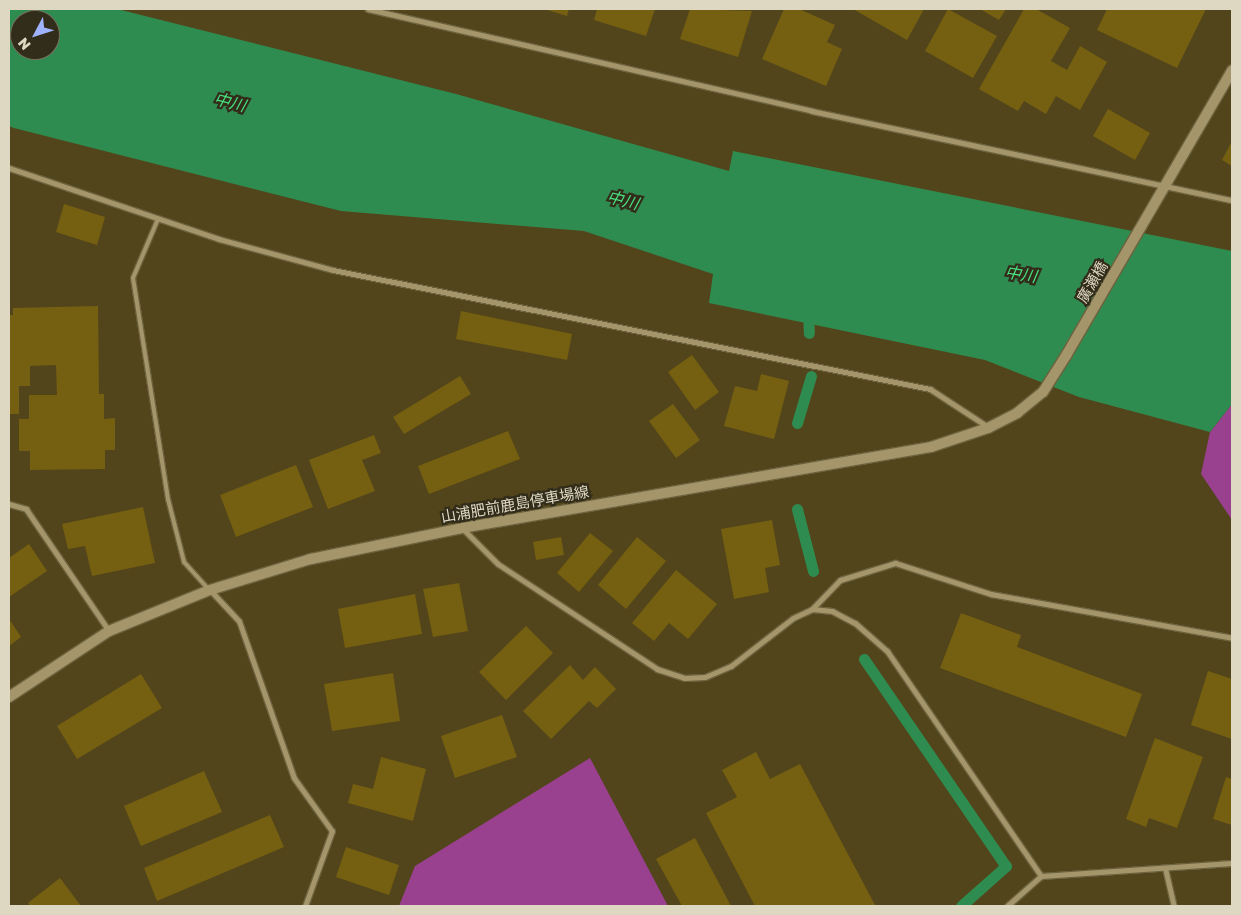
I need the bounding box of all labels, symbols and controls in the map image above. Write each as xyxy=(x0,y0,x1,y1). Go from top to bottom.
north arrow xyxy=(10,10,60,60)
text: N xyxy=(14,35,34,54)
water label: 中川 xyxy=(212,89,248,115)
water label: 中川 xyxy=(605,187,641,213)
street label: 廣瀬橋 xyxy=(1073,258,1111,306)
water label: 中川 xyxy=(1004,262,1038,286)
street label: 山浦肥前鹿島停車場線 xyxy=(440,482,590,526)

